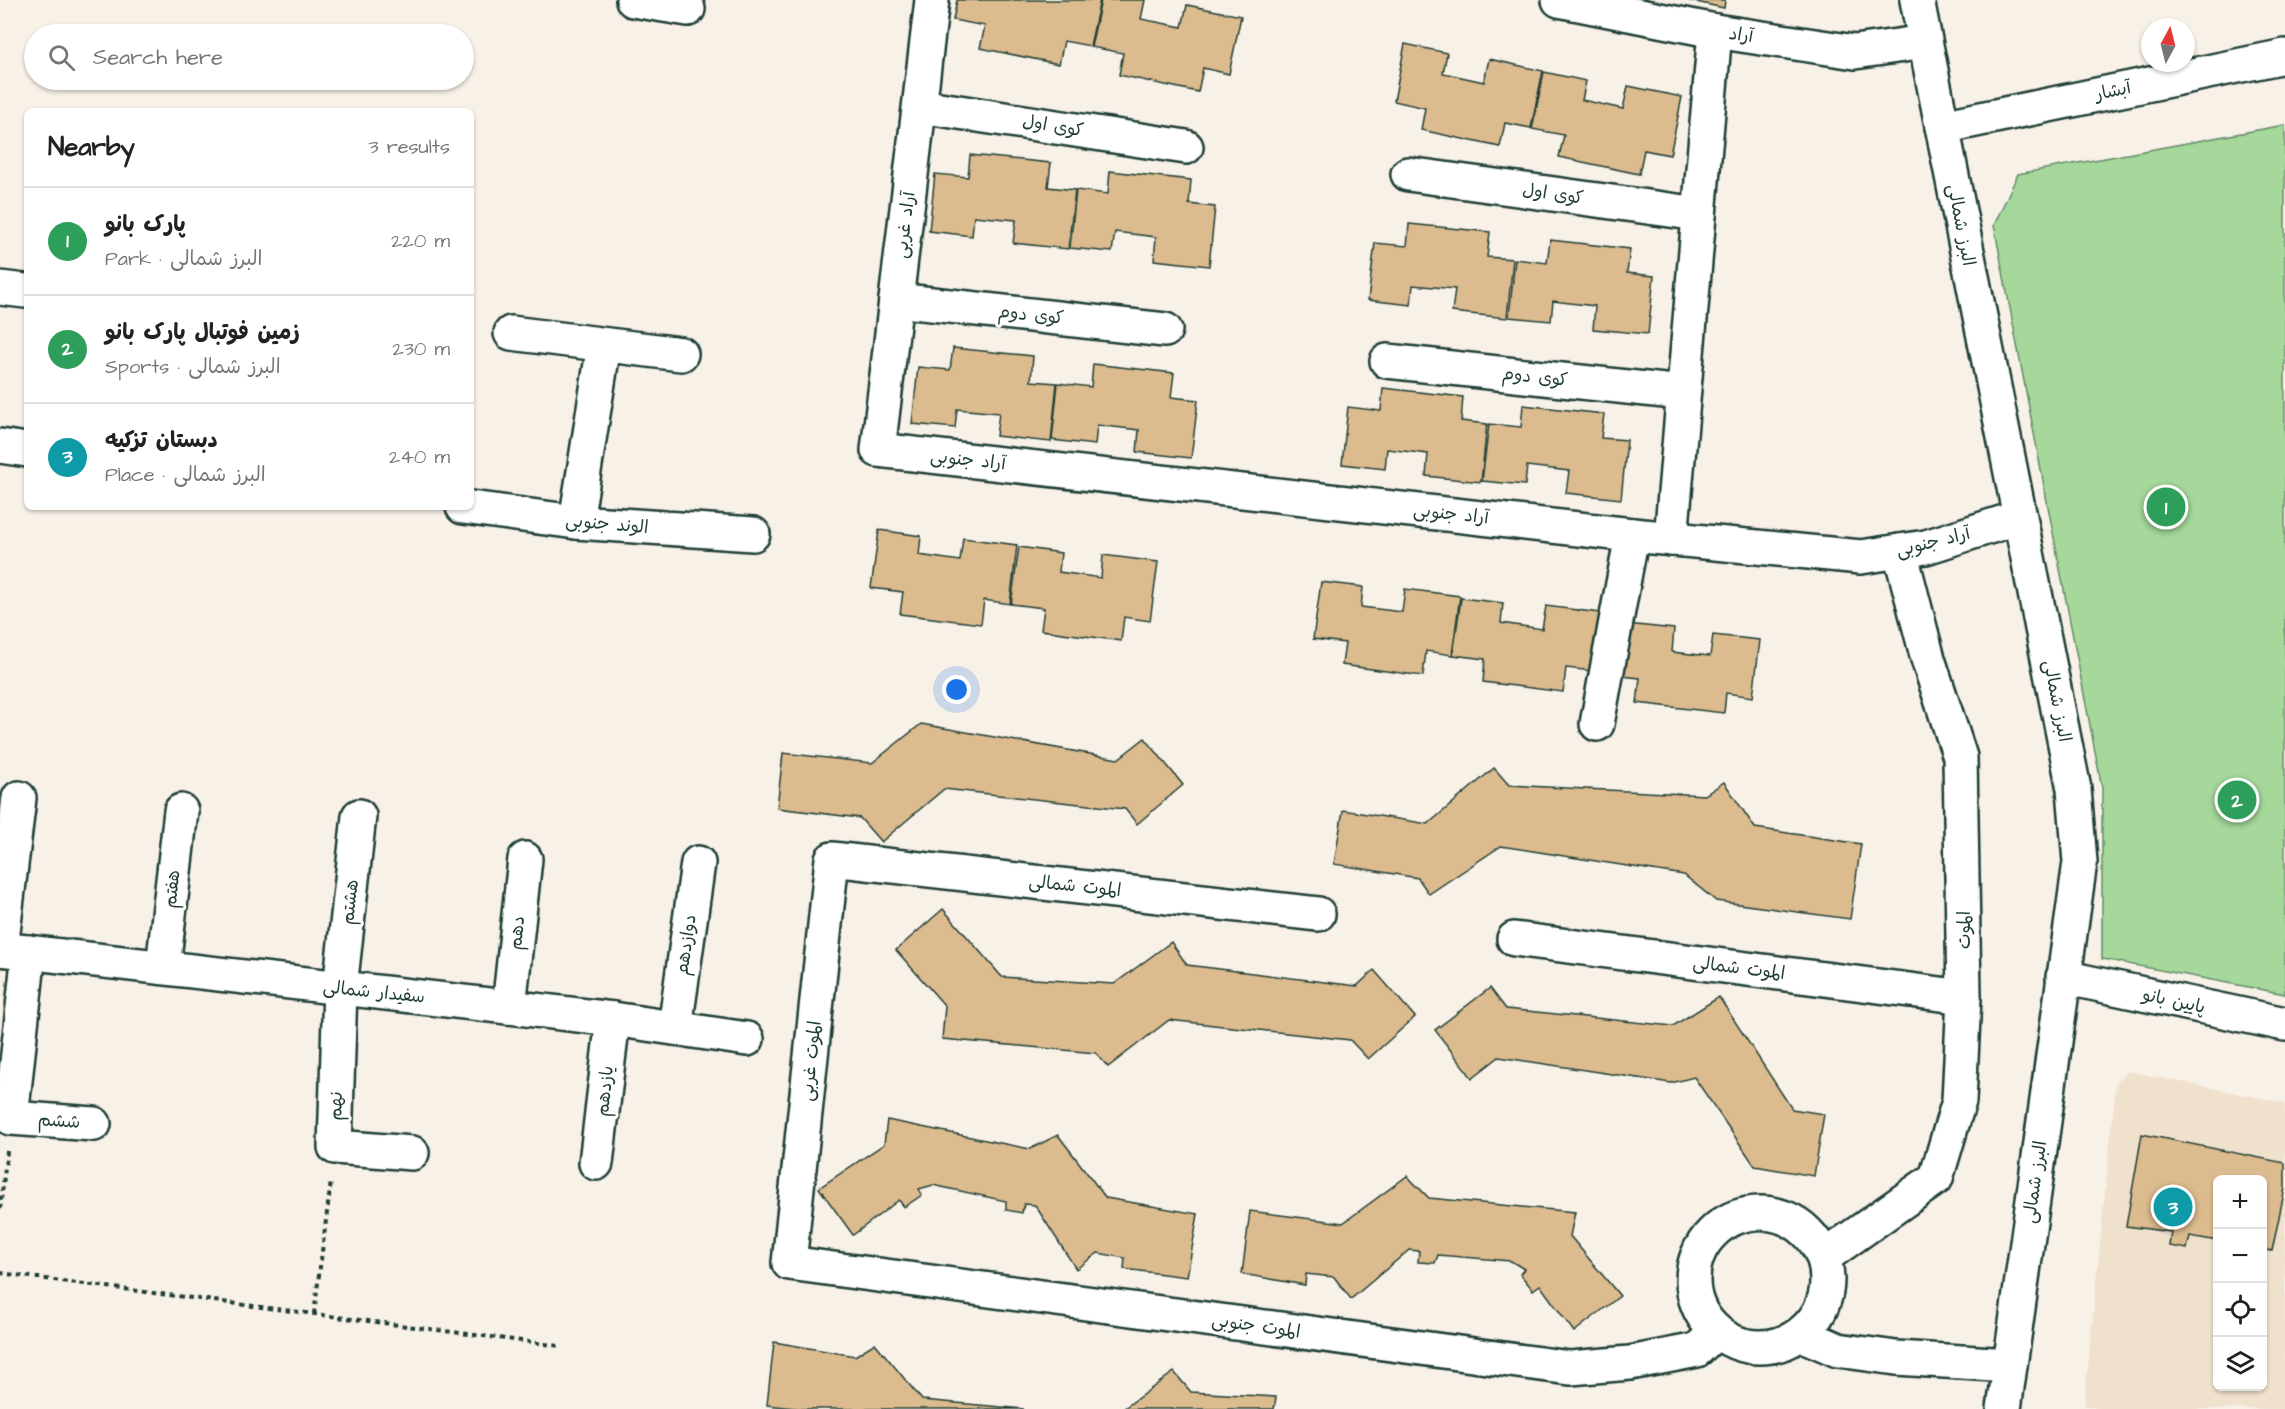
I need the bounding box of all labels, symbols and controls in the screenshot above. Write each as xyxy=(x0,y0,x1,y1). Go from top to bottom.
north arrow xyxy=(2141,18,2195,72)
street label: آراد xyxy=(1727,21,1756,49)
search box xyxy=(24,24,474,90)
icon: search xyxy=(45,41,78,74)
text: Search here xyxy=(93,42,223,73)
street label: آبشار xyxy=(2091,75,2135,107)
street label: کوی اول xyxy=(1021,109,1086,143)
text: Nearby xyxy=(48,129,135,165)
text: 3 results xyxy=(368,133,450,161)
street label: کوی اول xyxy=(1521,177,1585,211)
street label: البرز شمالی xyxy=(1941,182,1981,268)
street label: آراد غربی xyxy=(889,189,922,260)
text: پارک بانو xyxy=(105,209,186,240)
text: 1 xyxy=(66,227,69,255)
text: 220 m xyxy=(391,227,450,255)
text: Park · البرز شمالی xyxy=(105,245,262,273)
street label: کوی دوم xyxy=(997,299,1065,332)
text: زمین فوتبال پارک بانو xyxy=(105,317,300,348)
text: 2 xyxy=(62,335,73,363)
text: 230 m xyxy=(392,335,450,363)
text: Sports · البرز شمالی xyxy=(105,353,281,381)
street label: کوی دوم xyxy=(1501,361,1569,394)
text: دبستان تزکیه xyxy=(105,425,218,456)
text: 3 xyxy=(62,443,73,471)
text: 240 m xyxy=(389,443,450,471)
street label: آراد جنوبی xyxy=(929,444,1008,477)
text: Place · البرز شمالی xyxy=(105,461,266,489)
pin: 1 xyxy=(2146,484,2186,530)
street label: آراد جنوبی xyxy=(1412,498,1491,531)
street label: الوند جنوبی xyxy=(564,508,650,540)
street label: آراد جنوبی xyxy=(1893,520,1974,563)
street label: البرز شمالی xyxy=(2037,658,2077,744)
your location xyxy=(942,675,971,704)
pin: 2 xyxy=(2218,778,2256,822)
street label: هفتم xyxy=(158,869,187,910)
street label: الموت شمالی xyxy=(1027,869,1123,903)
street label: هشتم xyxy=(335,878,366,926)
street label: الموت xyxy=(1952,911,1977,949)
street label: دوازدهم xyxy=(669,913,704,977)
street label: دهم xyxy=(503,915,532,951)
street label: الموت شمالی xyxy=(1691,950,1787,986)
street label: سفیدار شمالی xyxy=(322,974,426,1010)
street label: پایین بانو xyxy=(2138,982,2208,1020)
street label: الموت غربی xyxy=(794,1019,828,1103)
street label: یازدهم xyxy=(590,1064,621,1118)
street label: نهم xyxy=(323,1091,350,1121)
street label: ششم xyxy=(37,1107,81,1136)
street label: البرز شمالی xyxy=(2017,1139,2053,1225)
map controls xyxy=(2213,1175,2267,1391)
button: + xyxy=(2213,1175,2267,1229)
pin: 3 xyxy=(2154,1184,2192,1230)
button: − xyxy=(2213,1229,2267,1283)
button: locate xyxy=(2213,1283,2267,1337)
street label: الموت جنوبی xyxy=(1210,1307,1302,1345)
button: layers xyxy=(2213,1337,2267,1391)

